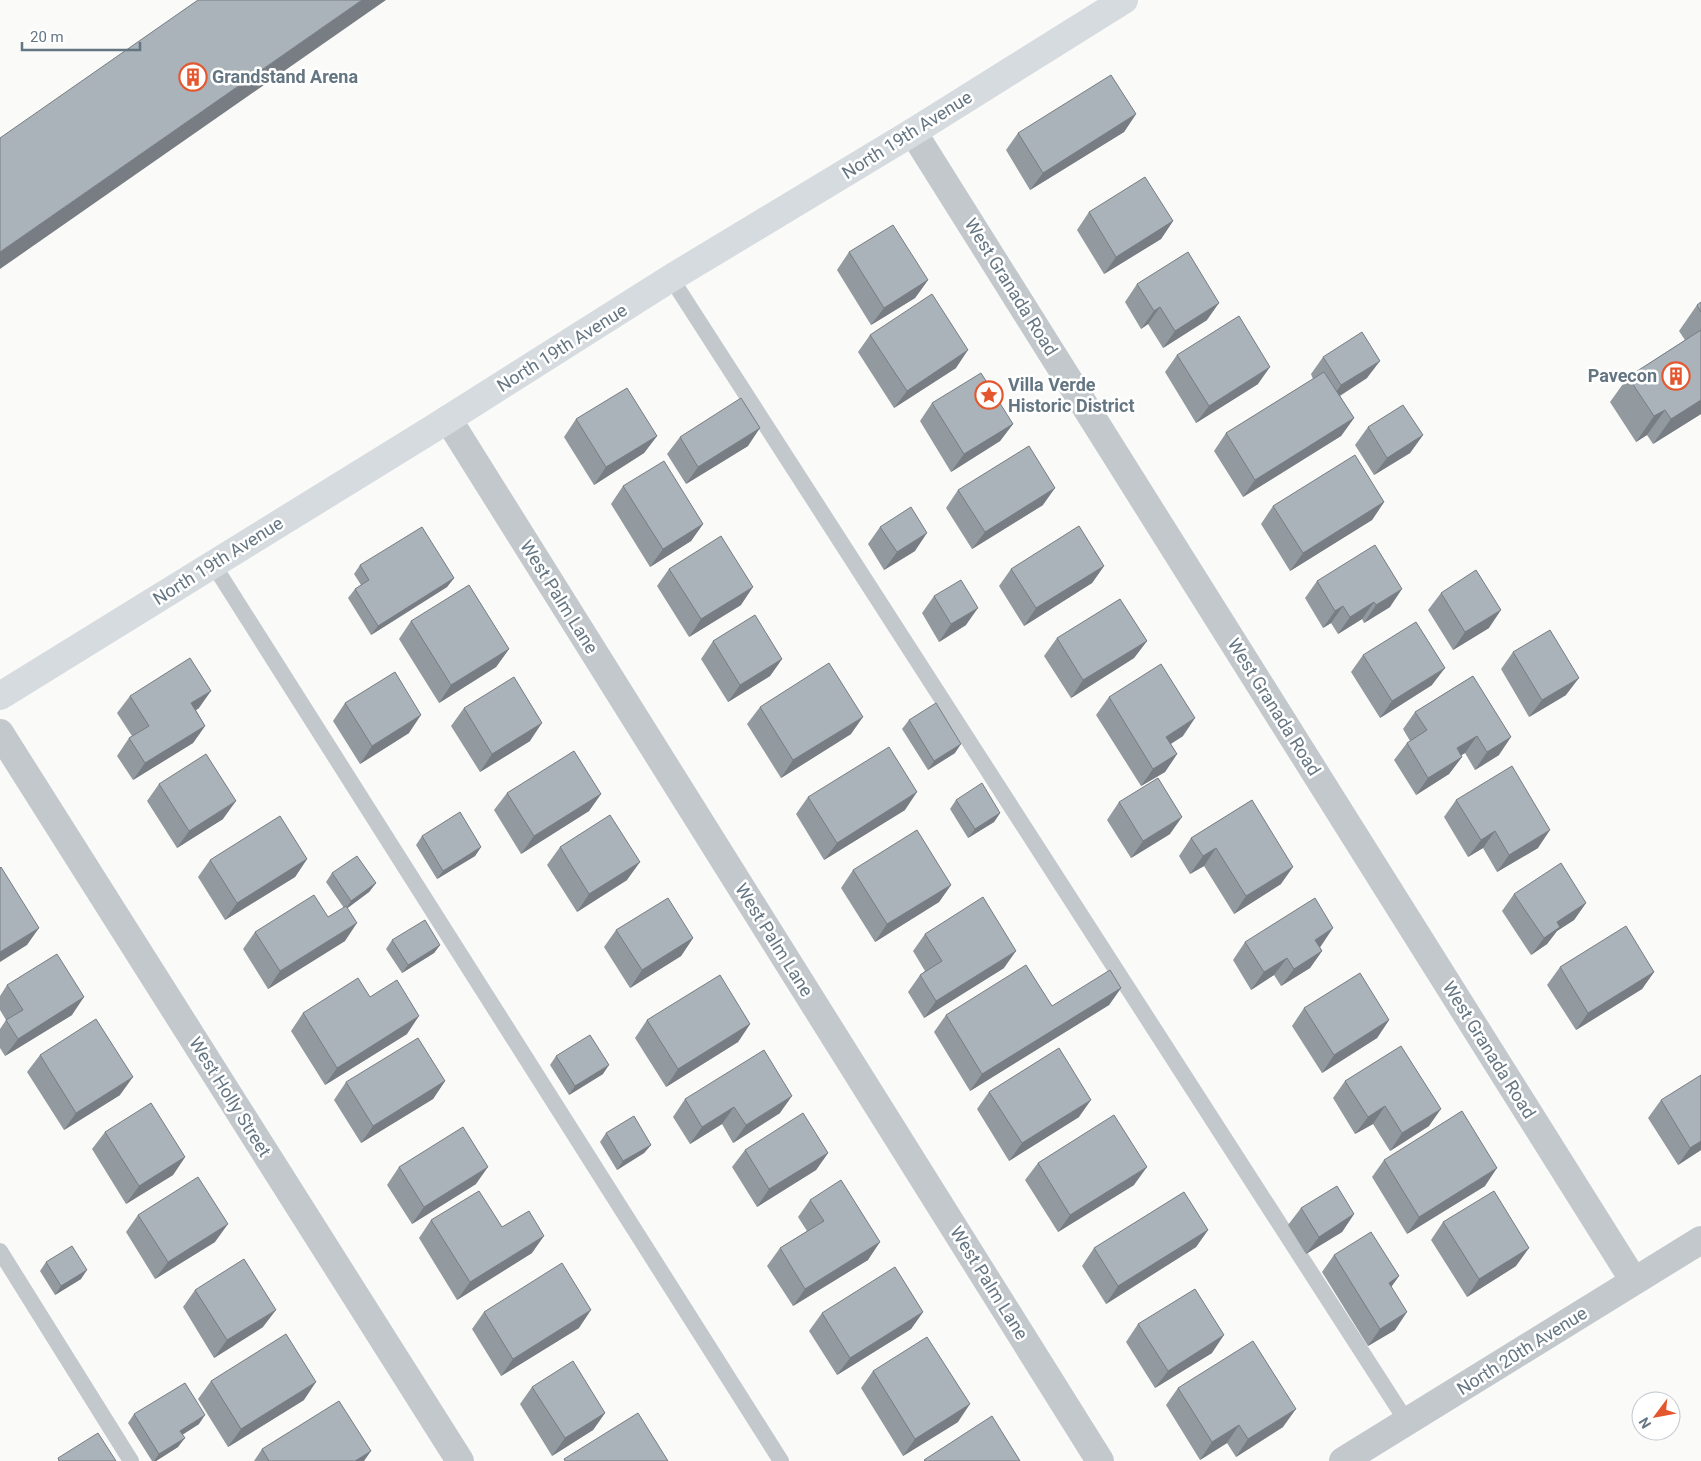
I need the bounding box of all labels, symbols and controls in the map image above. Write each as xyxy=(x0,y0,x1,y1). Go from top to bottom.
scale bar xyxy=(22,20,140,52)
text: 20 m xyxy=(30,28,64,46)
building icon: Grandstand Arena xyxy=(178,62,208,92)
place label: Grandstand Arena xyxy=(212,66,358,87)
street label: North 19th Avenue xyxy=(838,86,976,183)
street label: West Granada Road xyxy=(961,214,1062,359)
street label: North 19th Avenue xyxy=(493,299,631,396)
building icon: Pavecon xyxy=(1661,361,1691,391)
place label: Pavecon xyxy=(1588,365,1657,386)
place label: Villa Verde Historic District xyxy=(1008,374,1135,416)
place icon: Villa Verde Historic District xyxy=(974,380,1004,410)
street label: North 19th Avenue xyxy=(149,512,287,609)
street label: West Palm Lane xyxy=(516,536,603,657)
street label: West Granada Road xyxy=(1224,634,1325,779)
street label: West Palm Lane xyxy=(731,879,818,1000)
street label: West Granada Road xyxy=(1439,977,1540,1122)
street label: West Holly Street xyxy=(185,1033,276,1161)
street label: West Palm Lane xyxy=(946,1222,1033,1343)
street label: North 20th Avenue xyxy=(1453,1302,1591,1399)
north arrow xyxy=(1631,1391,1681,1441)
text: N xyxy=(1636,1414,1654,1431)

